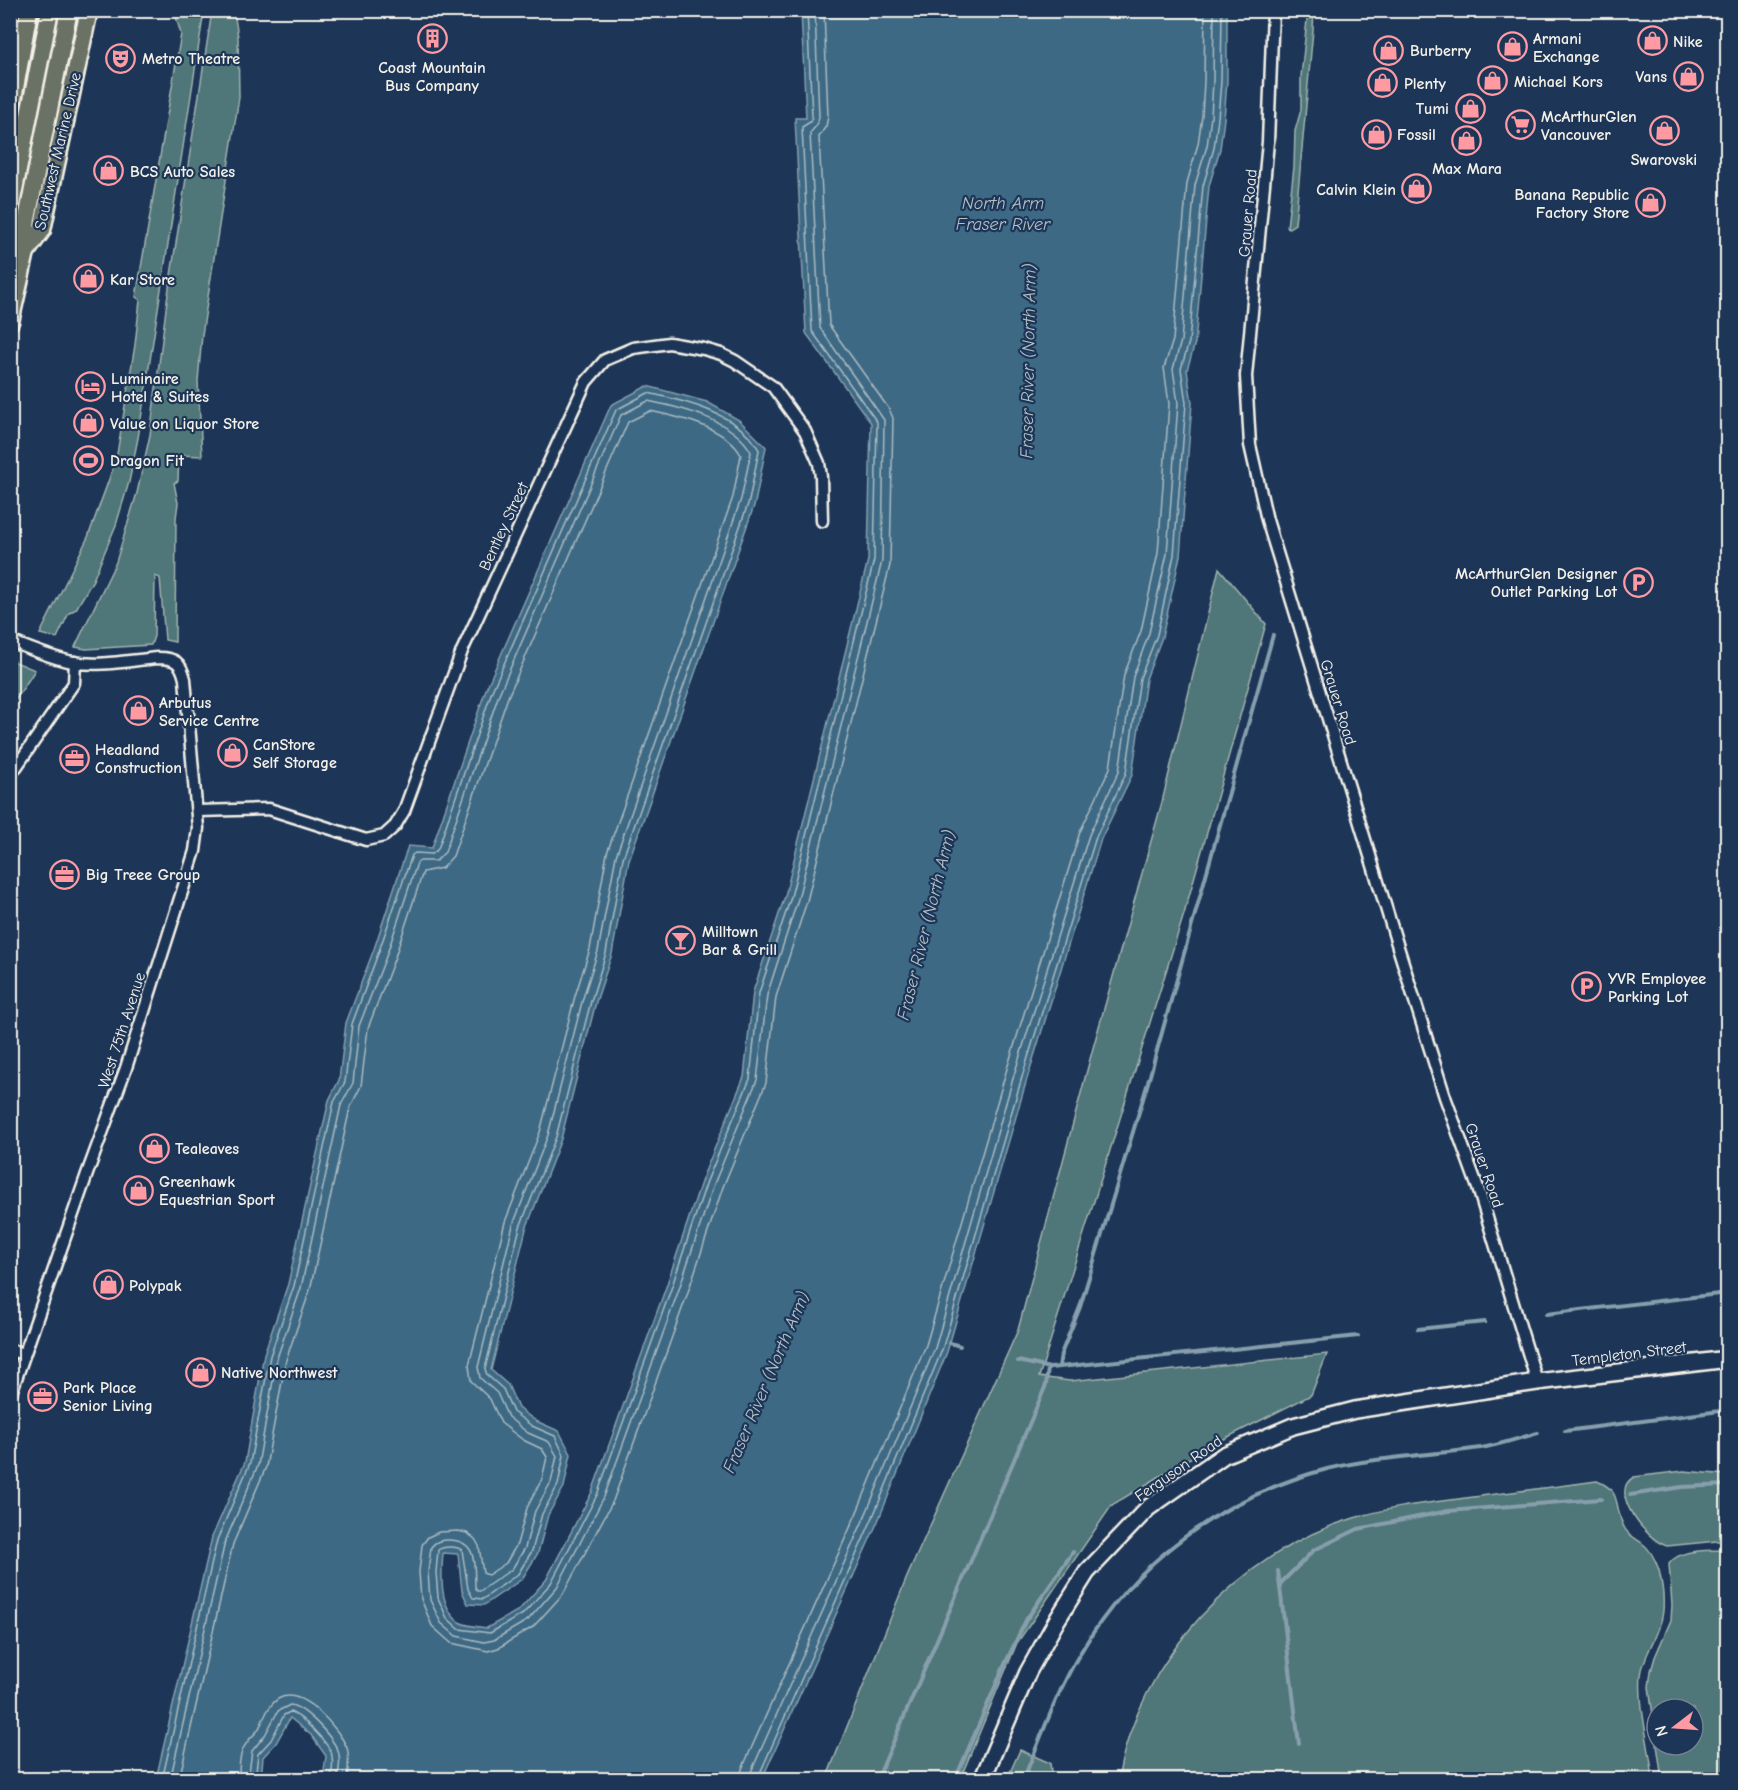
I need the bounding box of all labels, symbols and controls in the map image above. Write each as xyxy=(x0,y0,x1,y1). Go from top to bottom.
building icon: Coast Mountain Bus Company xyxy=(416,23,448,55)
shop icon: Nike xyxy=(1636,25,1668,57)
place label: Armani Exchange xyxy=(1533,30,1600,66)
shop icon: Armani Exchange xyxy=(1496,31,1528,63)
place label: Nike xyxy=(1673,33,1703,51)
shop icon: Burberry xyxy=(1373,34,1405,66)
theatre icon: Metro Theatre xyxy=(105,42,137,74)
place label: Burberry xyxy=(1410,42,1472,60)
place label: Metro Theatre xyxy=(142,50,240,68)
place label: Coast Mountain Bus Company xyxy=(378,59,486,95)
shop icon: Vans xyxy=(1672,60,1704,92)
shop icon: Michael Kors xyxy=(1477,65,1509,97)
shop icon: Plenty xyxy=(1367,67,1399,99)
place label: Vans xyxy=(1635,68,1667,86)
street label: Southwest Marine Drive xyxy=(31,71,85,232)
place label: Michael Kors xyxy=(1514,73,1603,91)
place label: Plenty xyxy=(1404,75,1446,93)
shop icon: Tumi xyxy=(1454,92,1486,124)
place label: Tumi xyxy=(1416,100,1449,118)
place label: McArthurGlen Vancouver xyxy=(1541,108,1637,144)
supermarket icon: McArthurGlen Vancouver xyxy=(1504,109,1536,141)
shop icon: Swarovski xyxy=(1648,115,1680,147)
shop icon: Fossil xyxy=(1360,118,1392,150)
shop icon: Max Mara xyxy=(1451,124,1483,156)
place label: Fossil xyxy=(1397,126,1436,144)
place label: Swarovski xyxy=(1631,151,1697,169)
shop icon: BCS Auto Sales xyxy=(93,155,125,187)
place label: Max Mara xyxy=(1432,160,1502,178)
place label: BCS Auto Sales xyxy=(130,163,235,181)
street label: Grauer Road xyxy=(1235,168,1261,258)
shop icon: Calvin Klein xyxy=(1401,173,1433,205)
place label: Calvin Klein xyxy=(1316,181,1396,199)
place label: Banana Republic Factory Store xyxy=(1514,186,1629,222)
shop icon: Banana Republic Factory Store xyxy=(1634,187,1666,219)
water label: North Arm Fraser River xyxy=(956,193,1051,235)
shop icon: Kar Store xyxy=(73,263,105,295)
water label: Fraser River (North Arm) xyxy=(1016,263,1041,459)
place label: Kar Store xyxy=(110,271,175,289)
place label: Luminaire Hotel & Suites xyxy=(111,370,209,406)
hotel icon: Luminaire Hotel & Suites xyxy=(74,371,106,403)
shop icon: Value on Liquor Store xyxy=(73,407,105,439)
place label: Value on Liquor Store xyxy=(110,415,259,433)
sports icon: Dragon Fit xyxy=(73,444,105,476)
place label: Dragon Fit xyxy=(110,452,185,470)
street label: Bentley Street xyxy=(476,479,532,573)
place label: McArthurGlen Designer Outlet Parking Lot xyxy=(1455,565,1618,601)
parking icon: McArthurGlen Designer Outlet Parking Lot xyxy=(1622,566,1654,598)
street label: Grauer Road xyxy=(1317,657,1360,747)
place label: Arbutus Service Centre xyxy=(159,694,259,730)
shop icon: Arbutus Service Centre xyxy=(122,695,154,727)
place label: CanStore Self Storage xyxy=(253,736,337,772)
shop icon: CanStore Self Storage xyxy=(216,737,248,769)
place label: Headland Construction xyxy=(95,741,182,777)
office icon: Headland Construction xyxy=(58,742,90,774)
water label: Fraser River (North Arm) xyxy=(893,828,960,1022)
office icon: Big Treee Group xyxy=(49,858,81,890)
place label: Big Treee Group xyxy=(86,866,200,884)
place label: Milltown Bar & Grill xyxy=(702,923,777,959)
bar icon: Milltown Bar & Grill xyxy=(665,924,697,956)
street label: West 75th Avenue xyxy=(95,970,149,1091)
place label: YVR Employee Parking Lot xyxy=(1608,970,1706,1006)
parking icon: YVR Employee Parking Lot xyxy=(1571,971,1603,1003)
street label: Grauer Road xyxy=(1461,1121,1507,1210)
shop icon: Tealeaves xyxy=(138,1132,170,1164)
place label: Tealeaves xyxy=(175,1140,239,1158)
place label: Greenhawk Equestrian Sport xyxy=(159,1173,275,1209)
shop icon: Greenhawk Equestrian Sport xyxy=(122,1174,154,1206)
shop icon: Polypak xyxy=(92,1269,124,1301)
place label: Polypak xyxy=(129,1277,182,1295)
water label: Fraser River (North Arm) xyxy=(719,1288,814,1476)
street label: Templeton Street xyxy=(1571,1338,1688,1370)
shop icon: Native Northwest xyxy=(184,1356,216,1388)
place label: Native Northwest xyxy=(221,1364,338,1382)
place label: Park Place Senior Living xyxy=(63,1379,153,1415)
office icon: Park Place Senior Living xyxy=(26,1380,58,1412)
street label: Ferguson Road xyxy=(1131,1432,1226,1506)
north arrow xyxy=(1645,1697,1705,1757)
text: N xyxy=(1651,1723,1672,1739)

